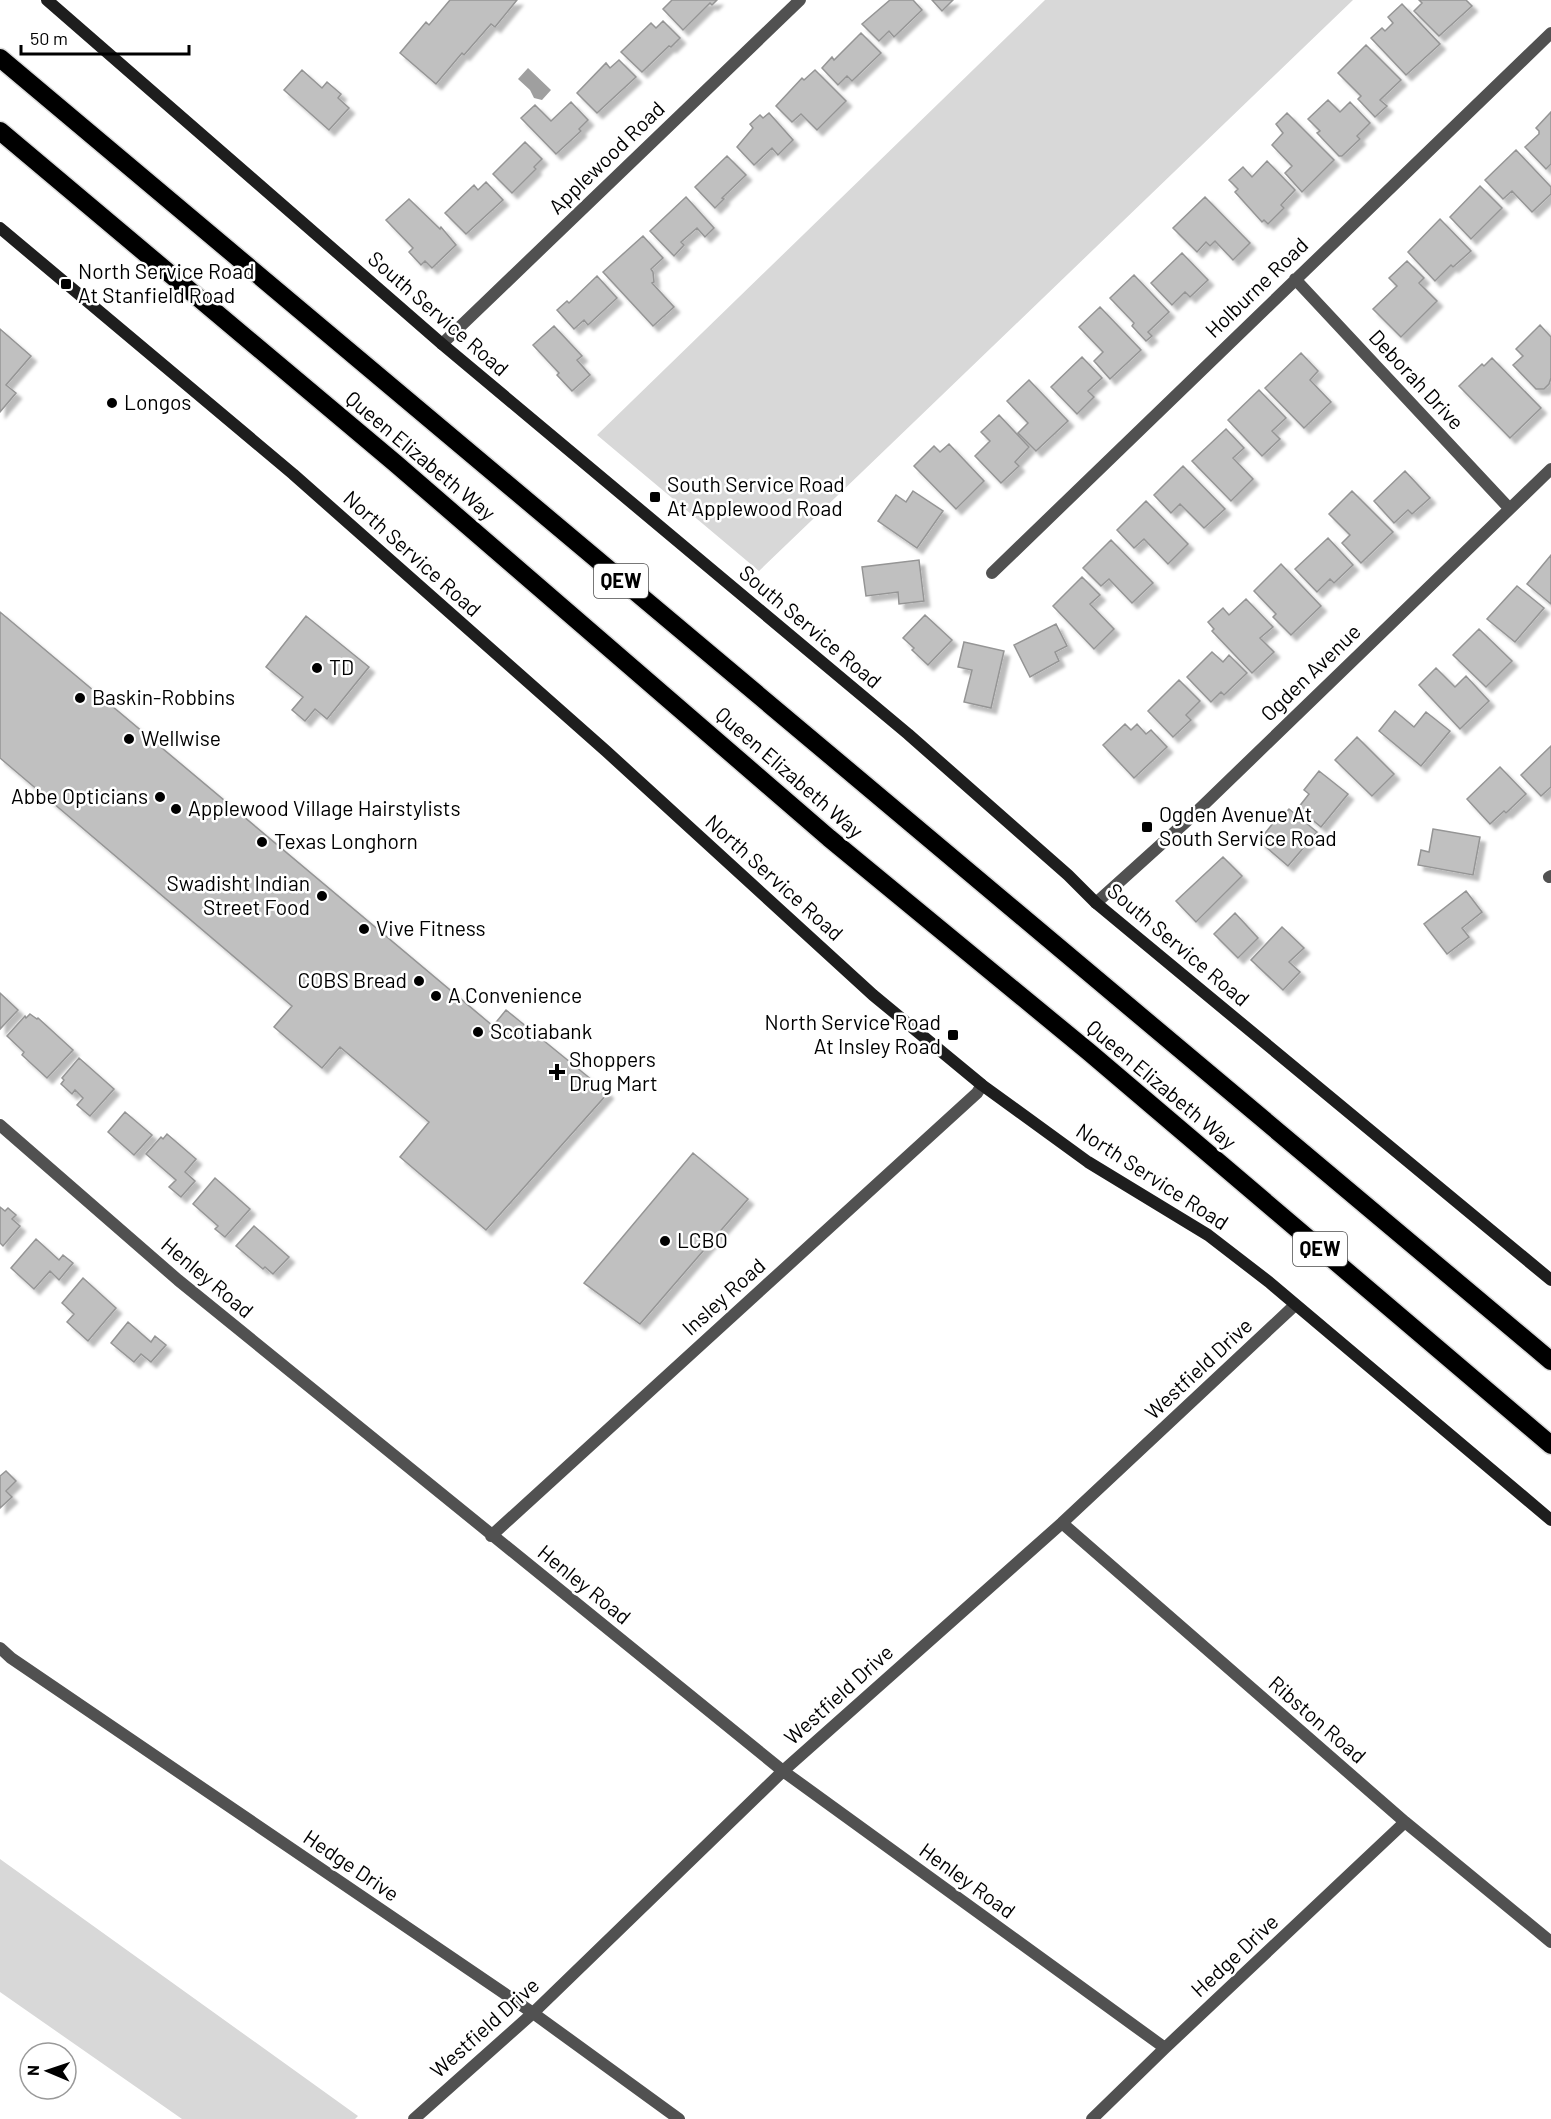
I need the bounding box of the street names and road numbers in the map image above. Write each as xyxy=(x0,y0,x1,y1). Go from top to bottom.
street label: Applewood Road xyxy=(543,95,669,219)
street label: Holburne Road xyxy=(1199,232,1313,342)
street label: South Service Road xyxy=(364,245,514,381)
street label: Deborah Drive xyxy=(1364,324,1470,434)
street label: Queen Elizabeth Way xyxy=(341,385,501,525)
street label: North Service Road xyxy=(339,485,487,621)
street label: South Service Road xyxy=(735,559,887,693)
road number: QEW xyxy=(594,564,648,598)
street label: Ogden Avenue xyxy=(1255,618,1365,726)
street label: Queen Elizabeth Way xyxy=(711,701,869,843)
street label: North Service Road xyxy=(701,809,849,945)
street label: South Service Road xyxy=(1103,877,1255,1011)
street label: Queen Elizabeth Way xyxy=(1082,1014,1242,1154)
street label: North Service Road xyxy=(1072,1117,1234,1234)
street label: Henley Road xyxy=(157,1231,259,1323)
road number: QEW xyxy=(1293,1232,1347,1266)
street label: Insley Road xyxy=(676,1252,770,1340)
street label: Westfield Drive xyxy=(1139,1312,1257,1424)
street label: Henley Road xyxy=(533,1539,636,1629)
street label: Westfield Drive xyxy=(779,1639,897,1749)
street label: Ribston Road xyxy=(1264,1670,1372,1768)
street label: Hedge Drive xyxy=(299,1824,404,1906)
street label: Henley Road xyxy=(915,1837,1021,1923)
street label: Hedge Drive xyxy=(1185,1908,1283,2001)
street label: Westfield Drive xyxy=(425,1972,543,2082)

